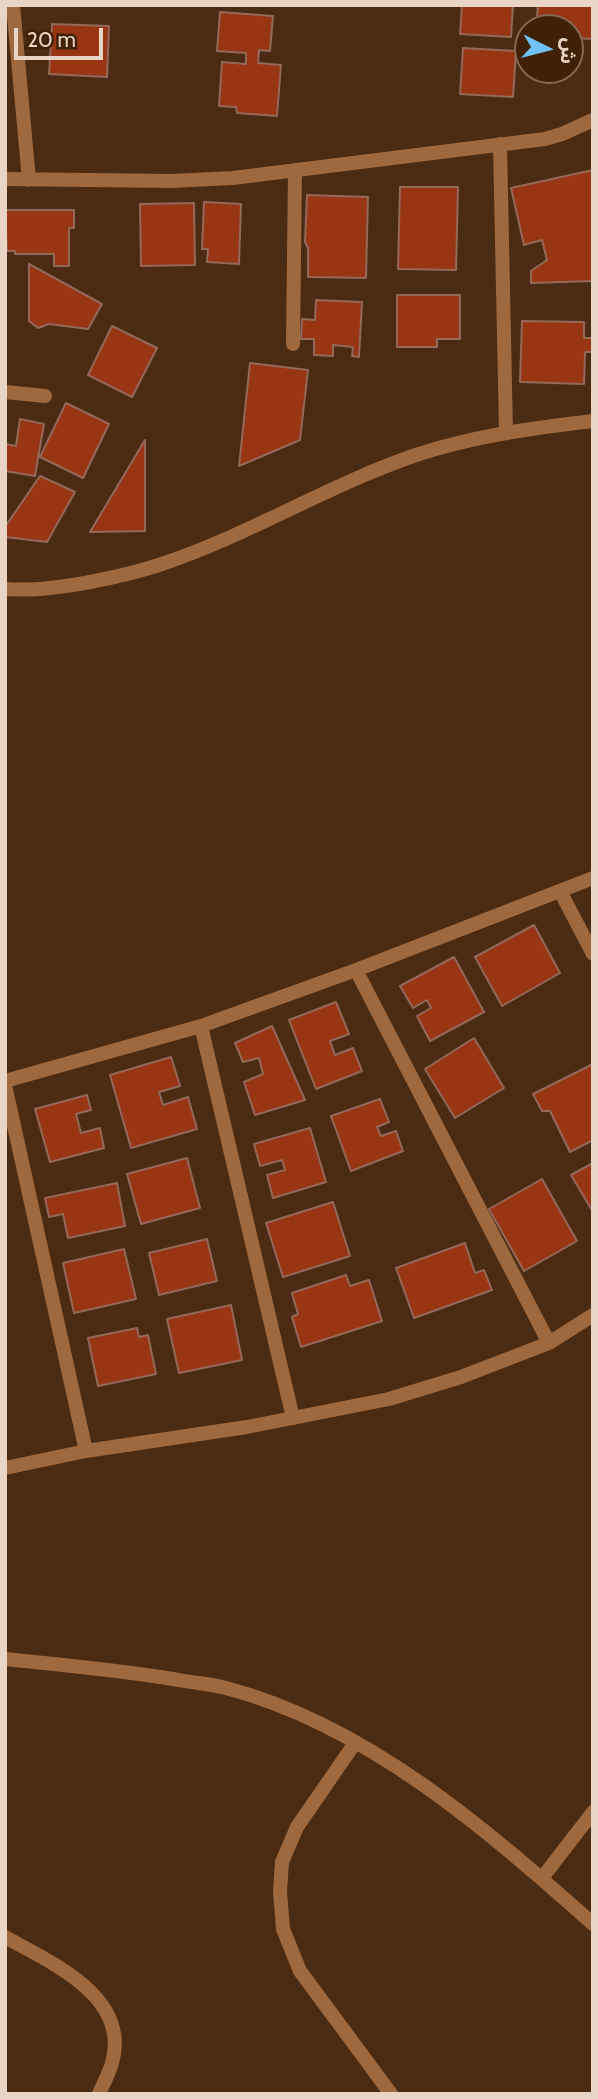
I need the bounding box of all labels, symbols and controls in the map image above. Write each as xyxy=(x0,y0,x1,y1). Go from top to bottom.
scale bar xyxy=(18,14,107,58)
north arrow xyxy=(514,14,584,84)
text: 20 m xyxy=(27,27,76,52)
text: ش xyxy=(556,37,581,65)

